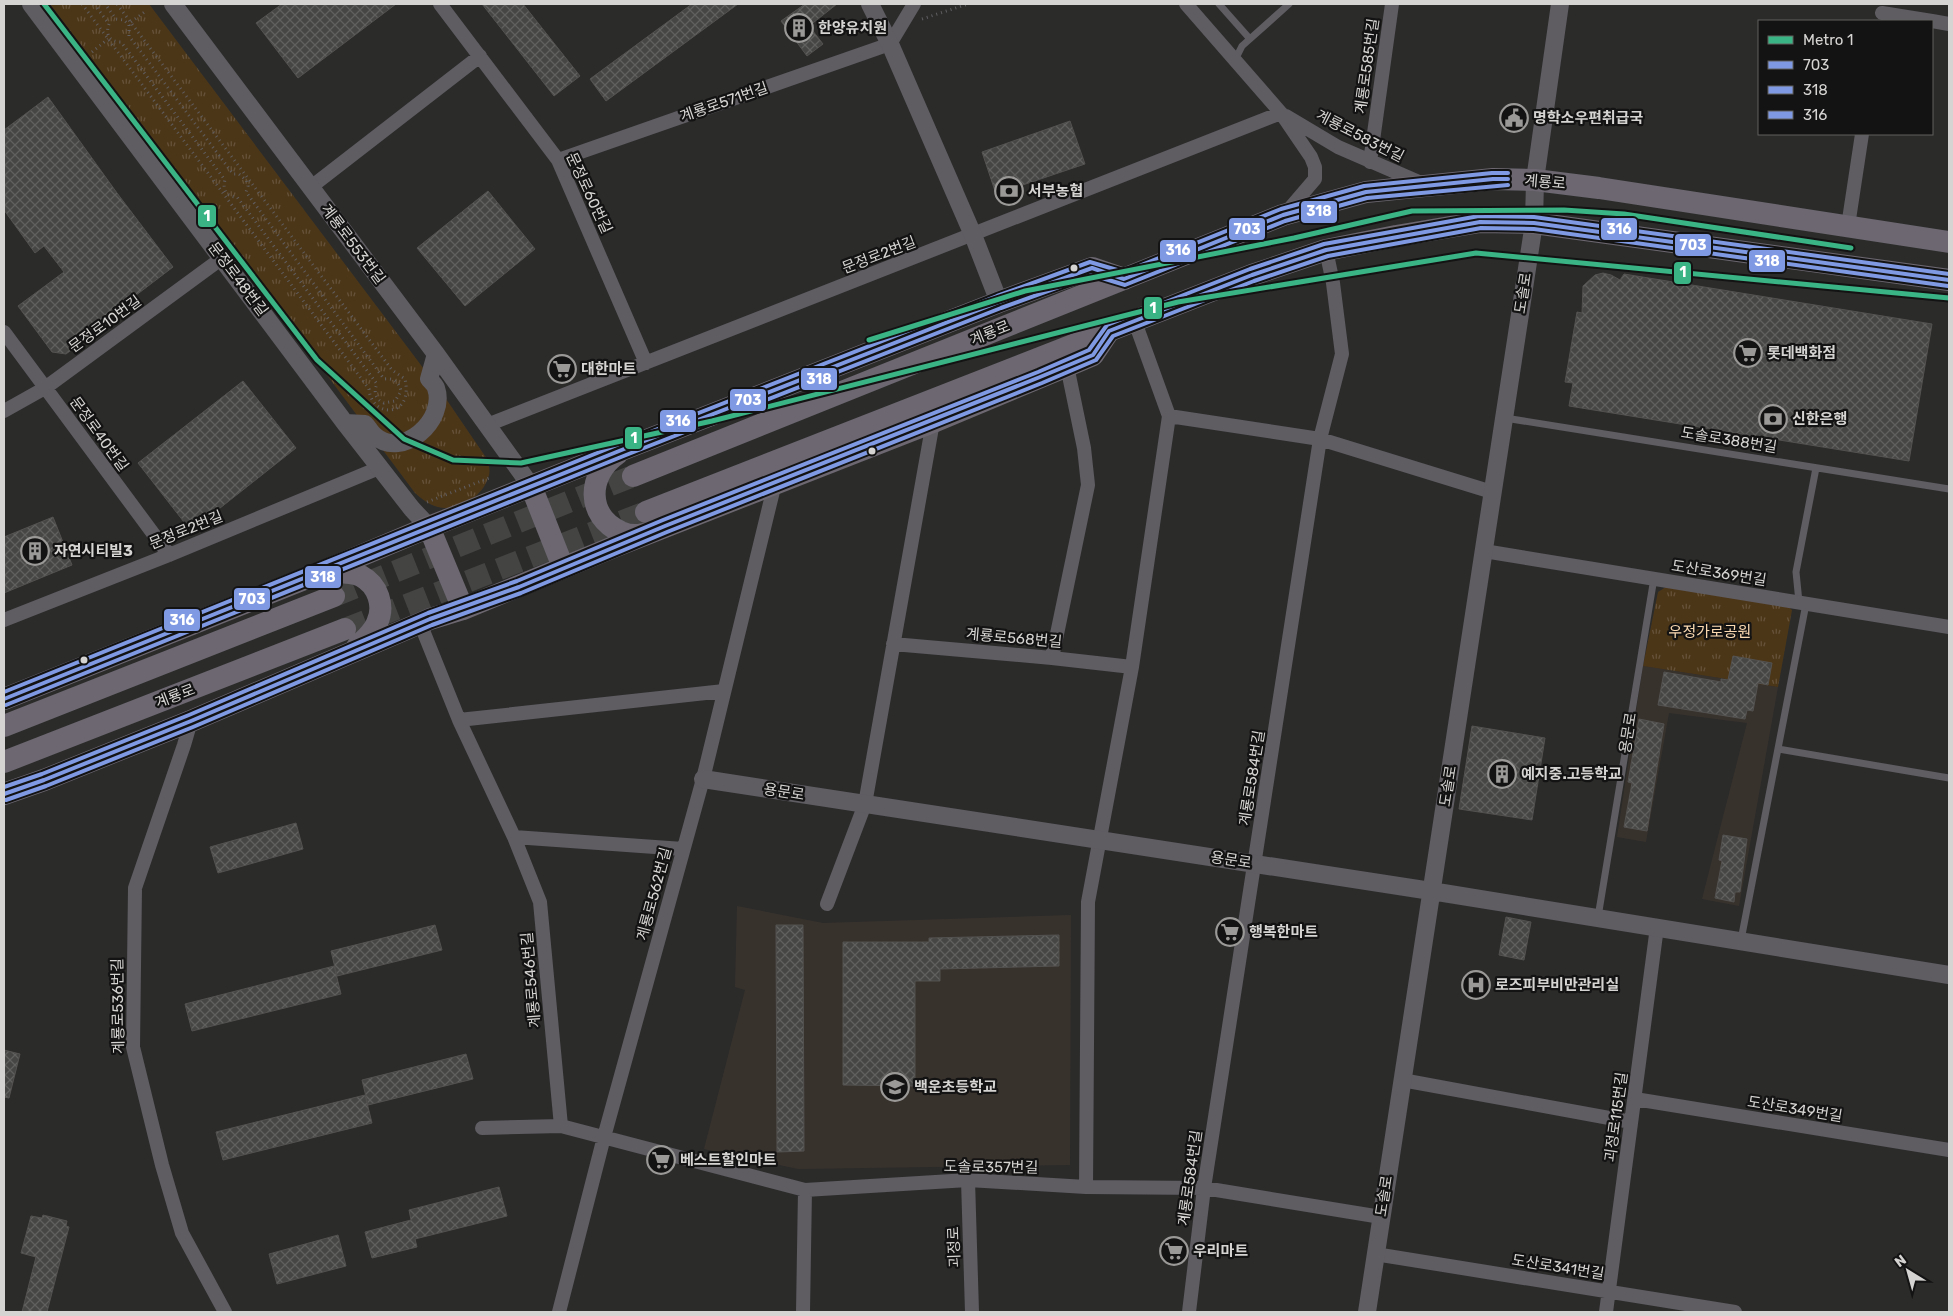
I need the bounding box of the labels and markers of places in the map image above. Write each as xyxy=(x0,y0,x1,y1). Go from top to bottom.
building icon: 한양유치원 xyxy=(784,13,814,43)
place label: 한양유치원 xyxy=(818,19,887,37)
public building icon: 명학소우편취급국 xyxy=(1499,103,1529,133)
place label: 명학소우편취급국 xyxy=(1533,109,1644,127)
bank icon: 서부농협 xyxy=(994,176,1024,206)
place label: 서부농협 xyxy=(1028,182,1083,200)
unlabelled marker xyxy=(1069,263,1079,273)
supermarket icon: 롯데백화점 xyxy=(1733,338,1763,368)
place label: 롯데백화점 xyxy=(1767,344,1836,362)
supermarket icon: 대한마트 xyxy=(547,354,577,384)
place label: 대한마트 xyxy=(581,360,636,378)
bank icon: 신한은행 xyxy=(1758,404,1788,434)
place label: 신한은행 xyxy=(1792,410,1847,428)
unlabelled marker xyxy=(867,446,877,456)
building icon: 자연시티빌3 xyxy=(20,536,50,566)
place label: 자연시티빌3 xyxy=(54,542,133,560)
unlabelled marker xyxy=(79,655,89,665)
building icon: 예지중.고등학교 xyxy=(1487,759,1517,789)
place label: 예지중.고등학교 xyxy=(1521,765,1622,783)
supermarket icon: 행복한마트 xyxy=(1215,917,1245,947)
place label: 행복한마트 xyxy=(1249,923,1318,941)
hospital icon: 로즈피부비만관리실 xyxy=(1461,970,1491,1000)
place label: 로즈피부비만관리실 xyxy=(1495,976,1619,994)
school or university icon: 백운초등학교 xyxy=(880,1072,910,1102)
place label: 백운초등학교 xyxy=(914,1078,997,1096)
supermarket icon: 베스트할인마트 xyxy=(646,1145,676,1175)
place label: 베스트할인마트 xyxy=(680,1151,777,1169)
supermarket icon: 우리마트 xyxy=(1159,1236,1189,1266)
place label: 우리마트 xyxy=(1193,1242,1248,1260)

